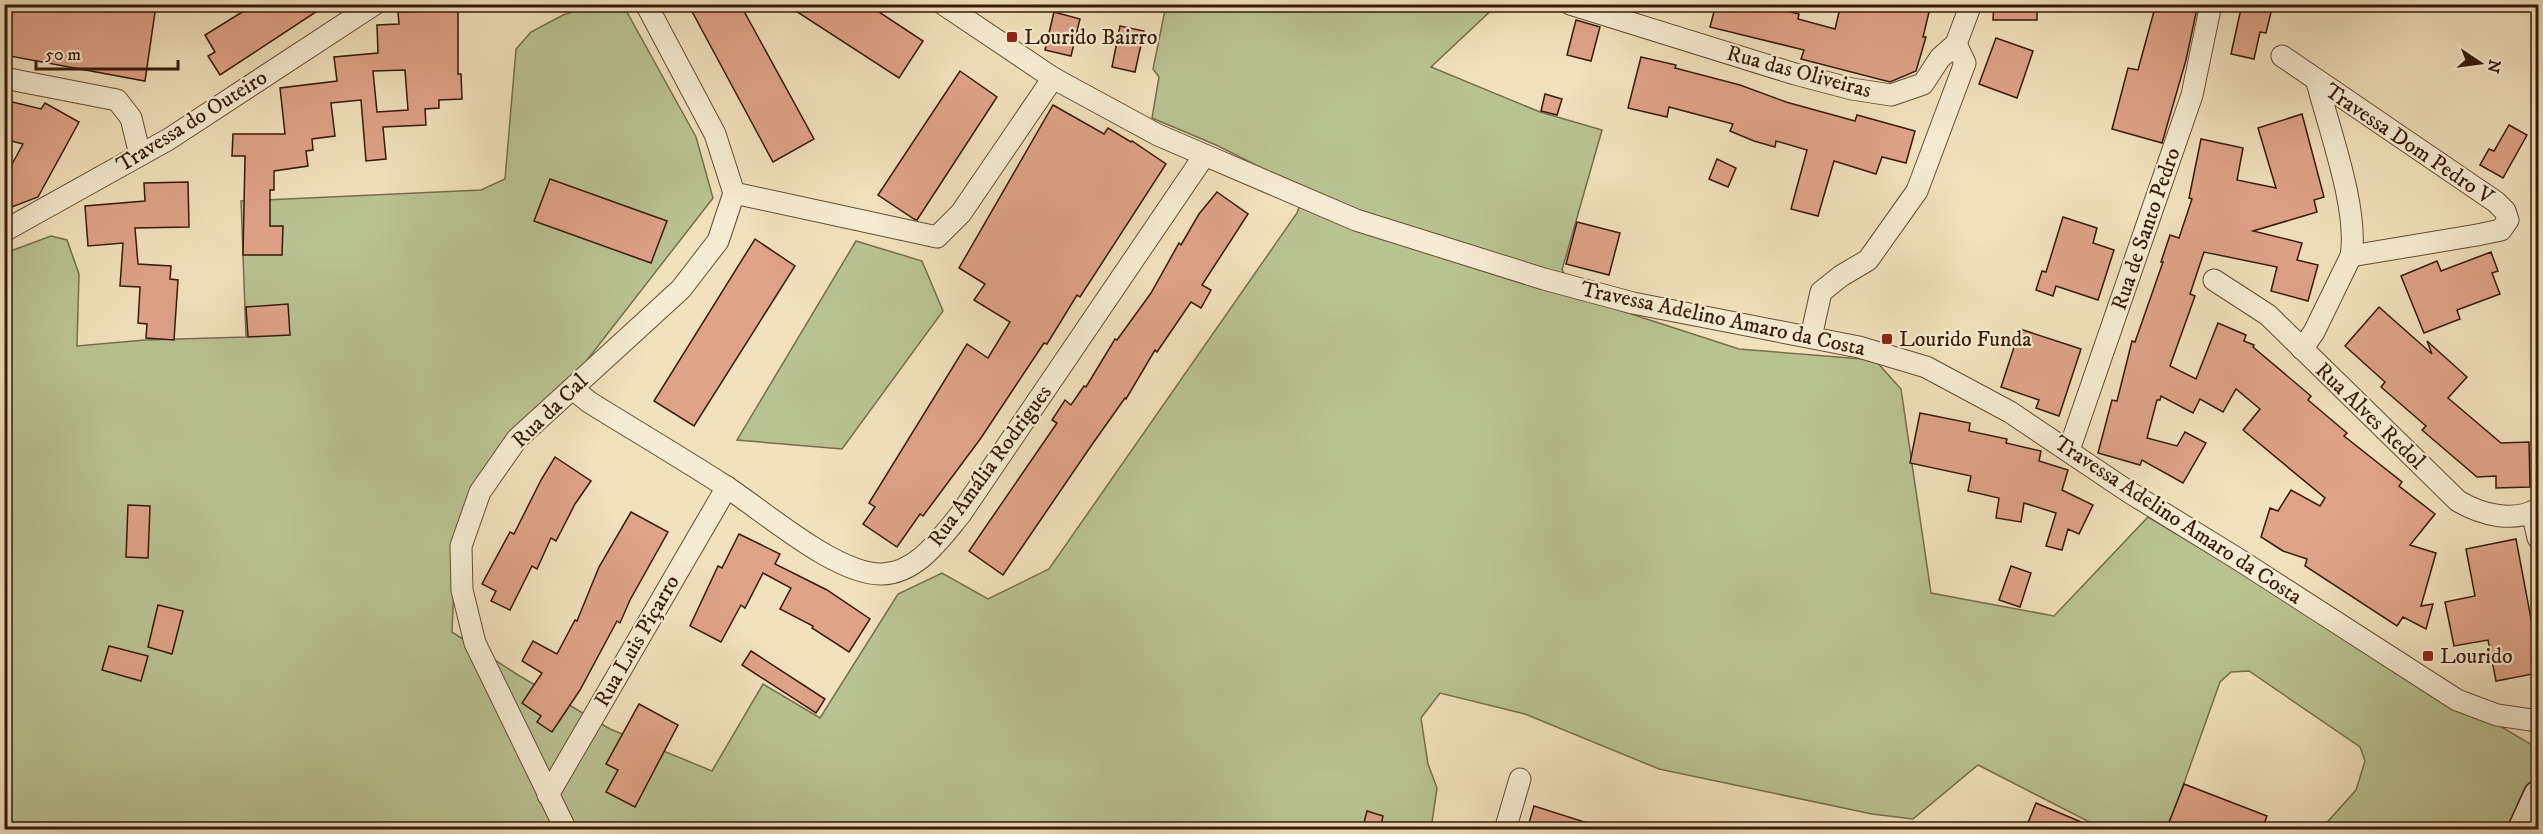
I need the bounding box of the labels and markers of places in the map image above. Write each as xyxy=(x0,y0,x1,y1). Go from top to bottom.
place label: Lourido Bairro xyxy=(1024,24,1157,51)
marker: Lourido Bairro xyxy=(1005,30,1019,44)
place label: Lourido Funda xyxy=(1899,326,2032,353)
marker: Lourido Funda xyxy=(1880,332,1894,346)
place label: Lourido xyxy=(2440,643,2513,670)
marker: Lourido xyxy=(2421,649,2435,663)

